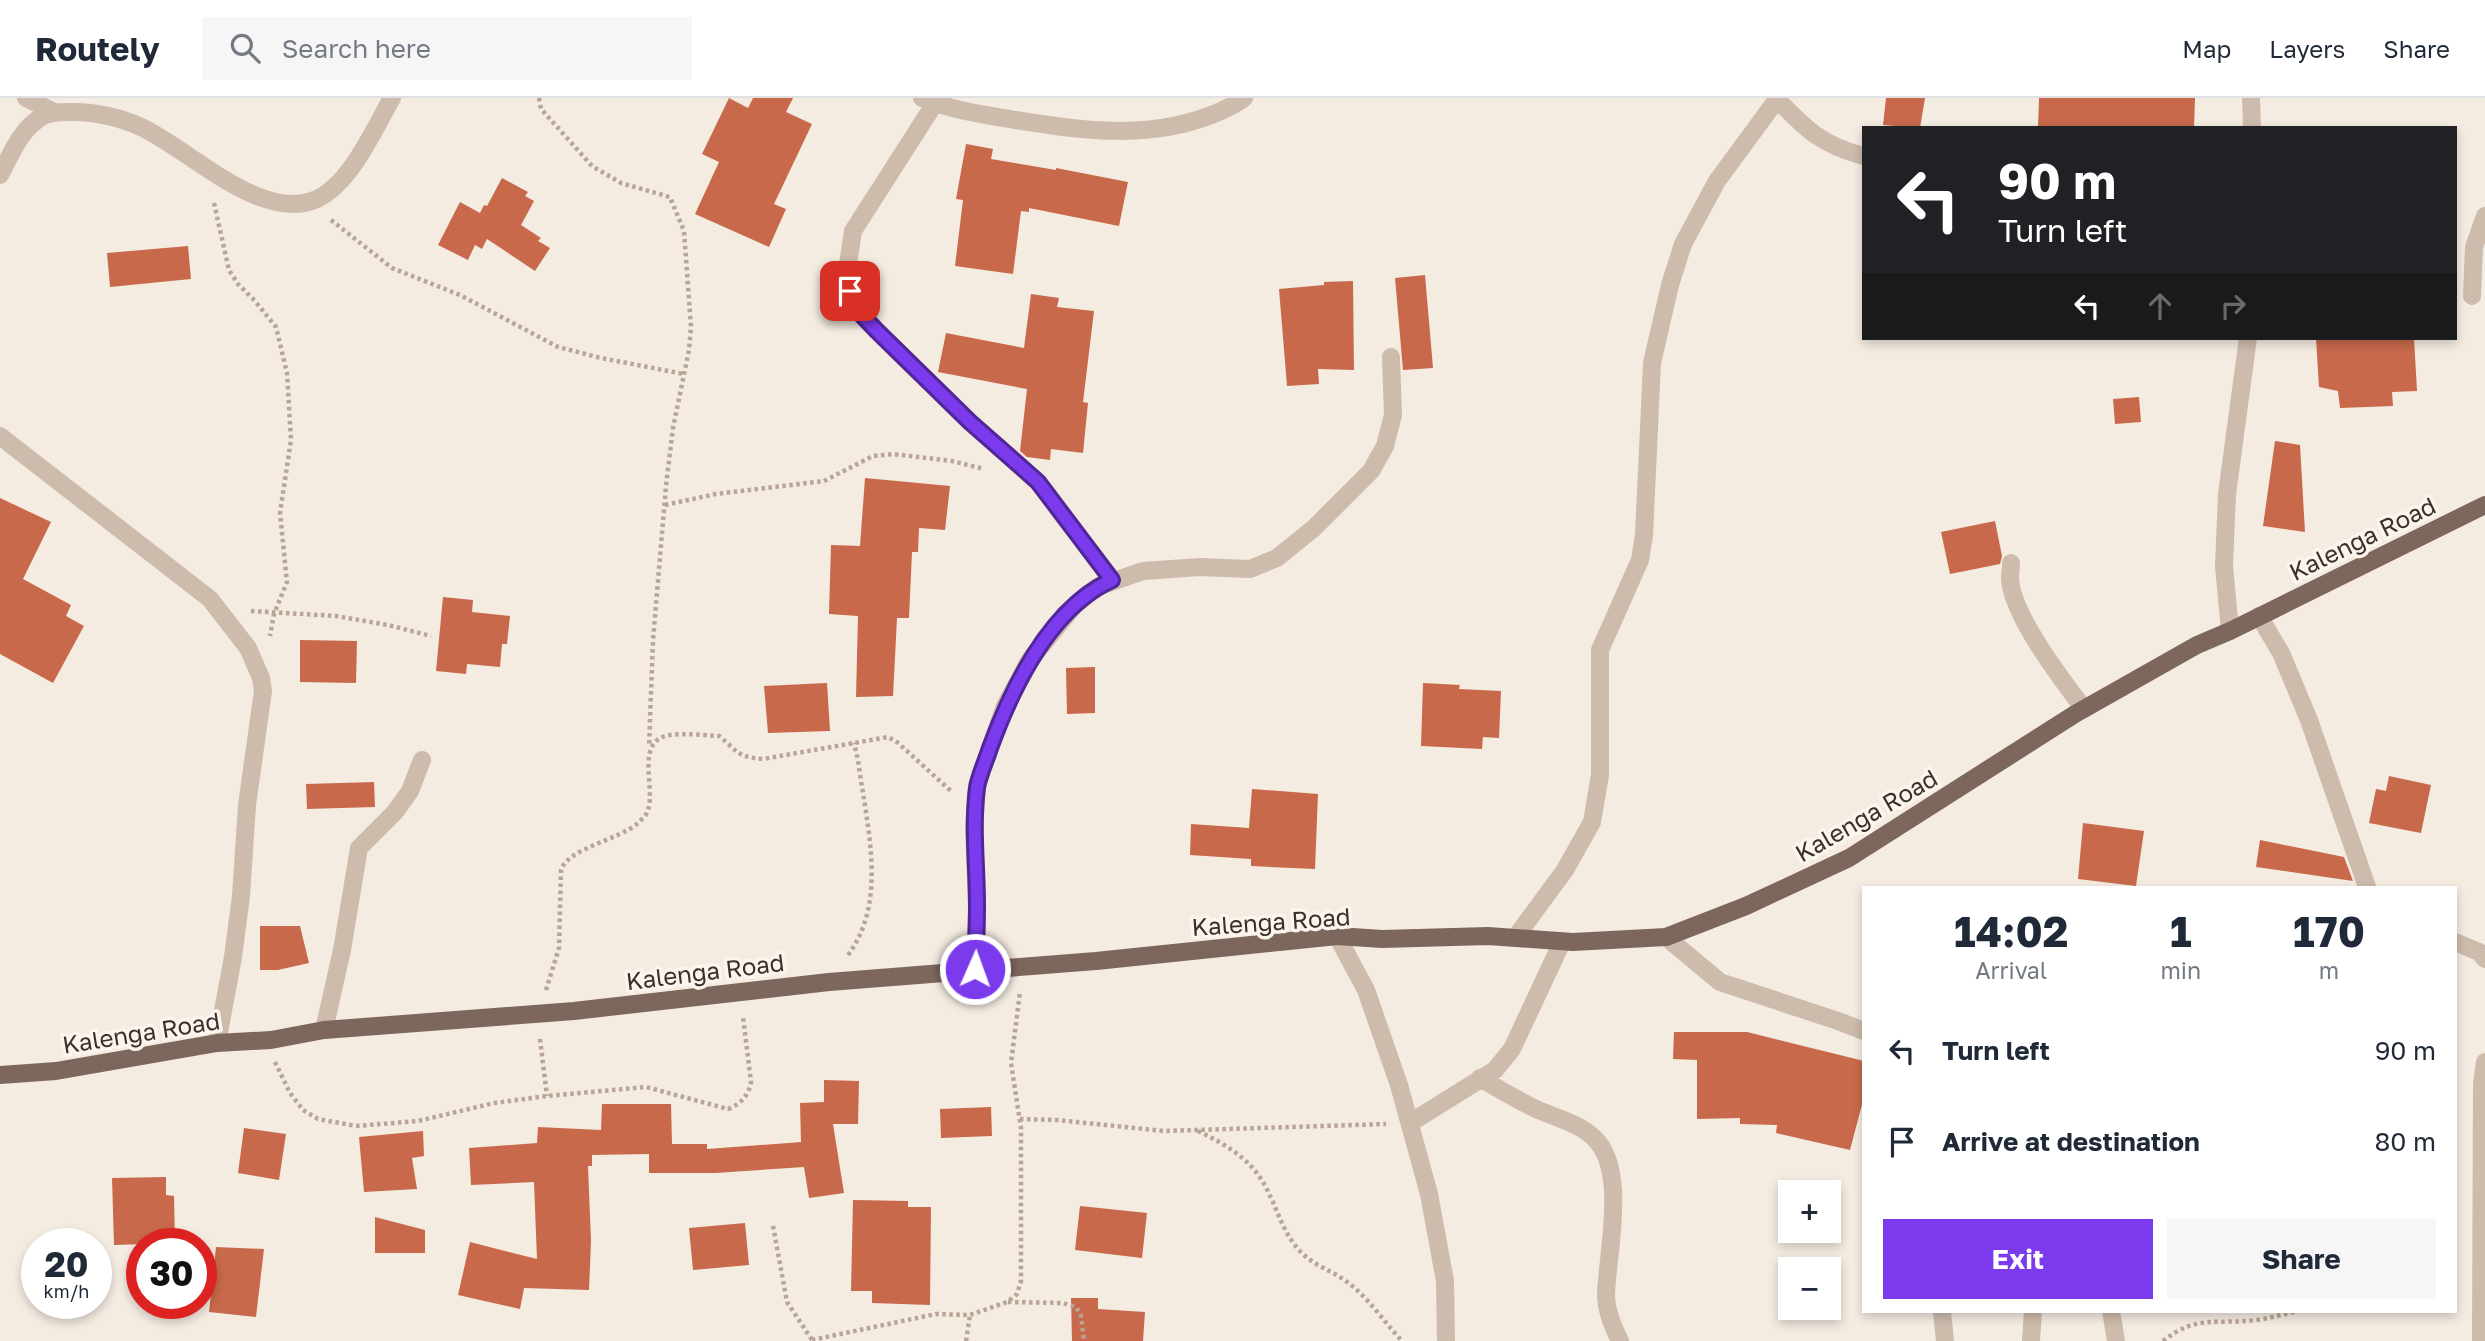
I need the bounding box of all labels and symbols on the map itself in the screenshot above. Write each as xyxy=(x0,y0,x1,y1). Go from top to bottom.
pin xyxy=(820,261,880,321)
street label: Kalenga Road xyxy=(2284,490,2440,586)
street label: Kalenga Road xyxy=(1790,763,1942,867)
street label: Kalenga Road xyxy=(1191,901,1351,941)
position arrow xyxy=(938,932,1012,1006)
street label: Kalenga Road xyxy=(624,947,786,995)
street label: Kalenga Road xyxy=(60,1005,222,1059)
speed limit sign: 30 xyxy=(126,1228,217,1319)

